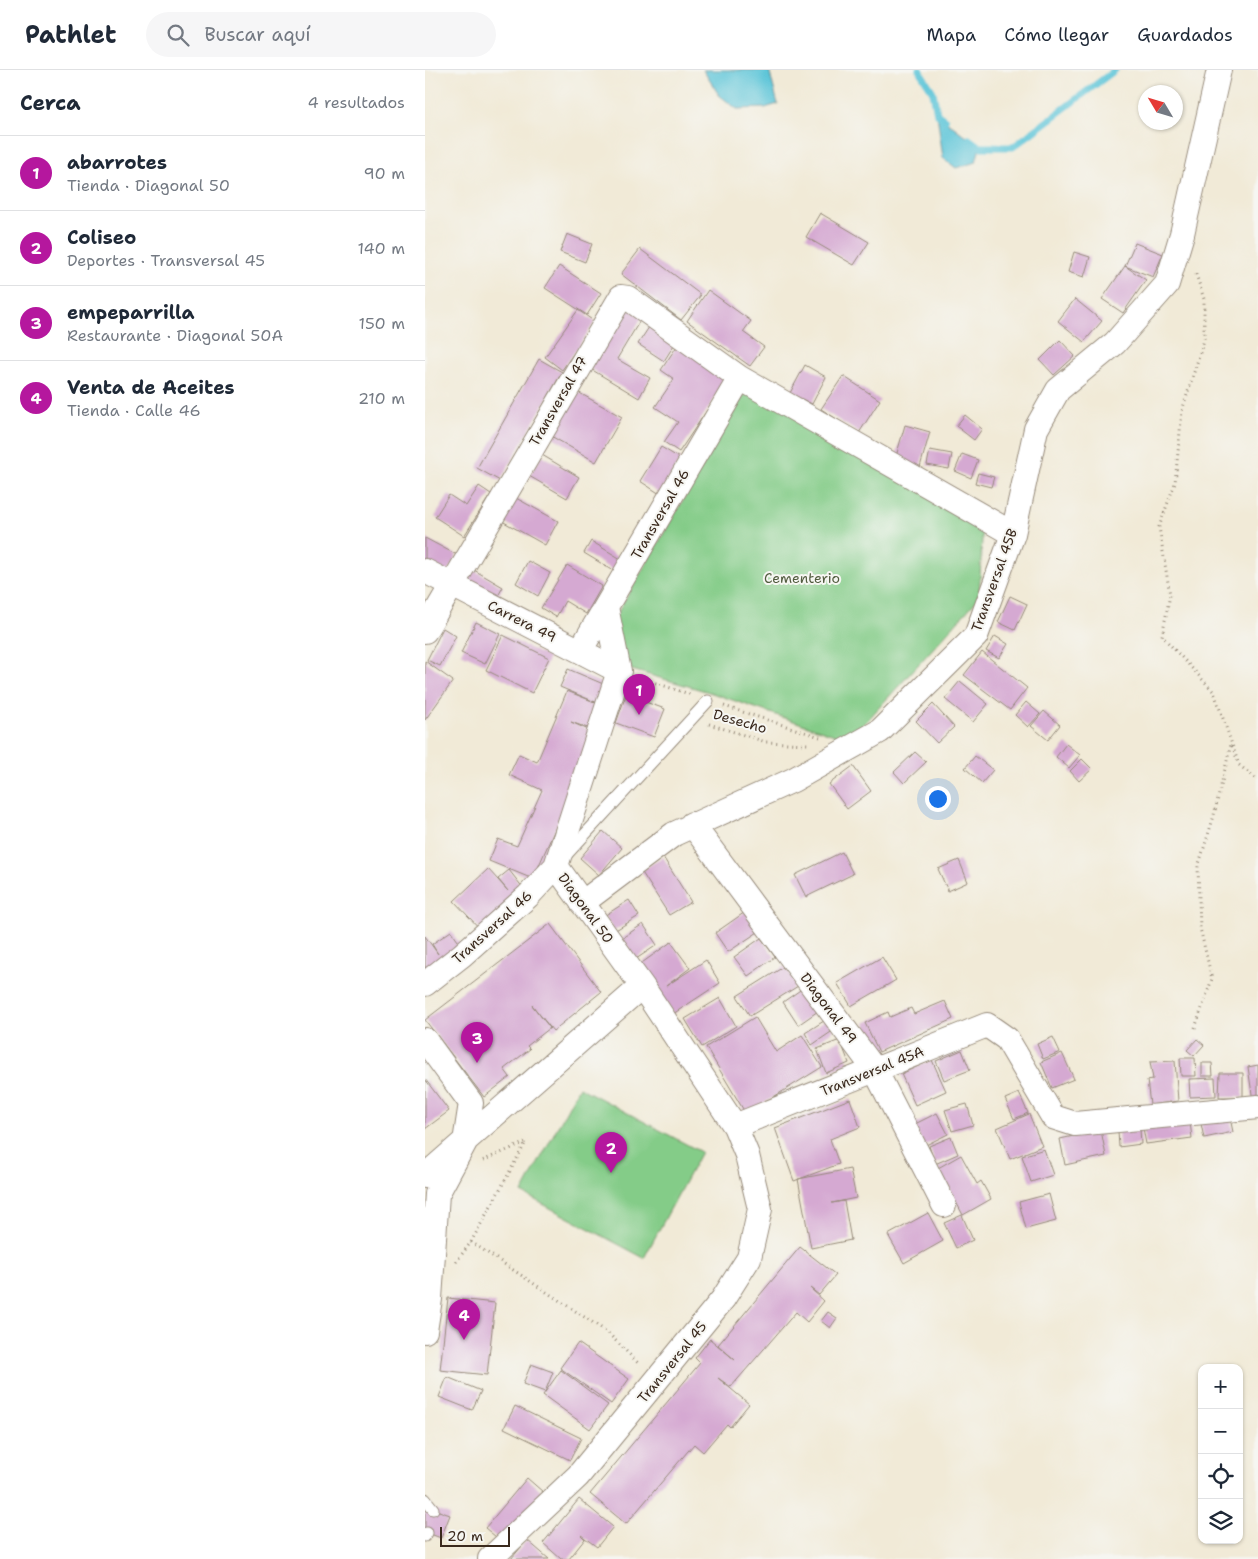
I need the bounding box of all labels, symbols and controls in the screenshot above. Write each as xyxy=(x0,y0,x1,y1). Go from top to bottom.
search box xyxy=(146,12,496,57)
text: Pathlet xyxy=(25,19,116,51)
icon: search xyxy=(164,21,192,49)
text: Buscar aquí xyxy=(204,22,311,47)
text: Mapa xyxy=(926,23,976,47)
text: Cómo llegar xyxy=(1004,23,1109,47)
text: Guardados xyxy=(1137,23,1233,47)
north arrow xyxy=(1138,85,1183,130)
text: Cerca xyxy=(20,89,81,117)
text: 4 resultados xyxy=(307,92,405,113)
text: abarrotes xyxy=(67,150,167,175)
text: 1 xyxy=(32,163,40,184)
text: 90 m xyxy=(364,163,405,184)
text: Tienda · Diagonal 50 xyxy=(67,175,230,196)
text: Coliseo xyxy=(67,225,136,250)
text: 2 xyxy=(30,238,42,259)
text: 140 m xyxy=(358,238,405,259)
text: Deportes · Transversal 45 xyxy=(67,250,265,271)
text: empeparrilla xyxy=(67,300,195,325)
text: 3 xyxy=(30,313,42,334)
text: 150 m xyxy=(358,313,405,334)
text: Restaurante · Diagonal 50A xyxy=(67,325,283,346)
street label: Transversal 47 xyxy=(525,353,591,449)
text: Venta de Aceites xyxy=(67,375,235,400)
text: 4 xyxy=(30,388,42,409)
text: 210 m xyxy=(358,388,405,409)
text: Tienda · Calle 46 xyxy=(67,400,201,421)
street label: Transversal 46 xyxy=(627,466,693,562)
street label: Transversal 45B xyxy=(967,526,1021,634)
park label: Cementerio xyxy=(764,569,840,587)
street label: Carrera 49 xyxy=(485,596,559,646)
pin: 1 xyxy=(623,674,655,715)
street label: Desecho xyxy=(711,705,769,737)
your location xyxy=(925,786,951,812)
street label: Diagonal 50 xyxy=(554,869,618,947)
street label: Transversal 46 xyxy=(448,886,536,968)
street label: Diagonal 49 xyxy=(797,969,861,1047)
pin: 3 xyxy=(461,1022,493,1063)
street label: Transversal 45A xyxy=(817,1042,927,1100)
pin: 2 xyxy=(595,1132,627,1173)
pin: 4 xyxy=(448,1299,480,1340)
street label: Transversal 45 xyxy=(633,1317,711,1407)
map controls xyxy=(1198,1364,1243,1544)
button: + xyxy=(1198,1364,1243,1409)
button: − xyxy=(1198,1409,1243,1454)
button: locate xyxy=(1198,1454,1243,1499)
button: layers xyxy=(1198,1499,1243,1544)
scale bar xyxy=(440,1524,510,1547)
text: 20 m xyxy=(447,1527,483,1545)

